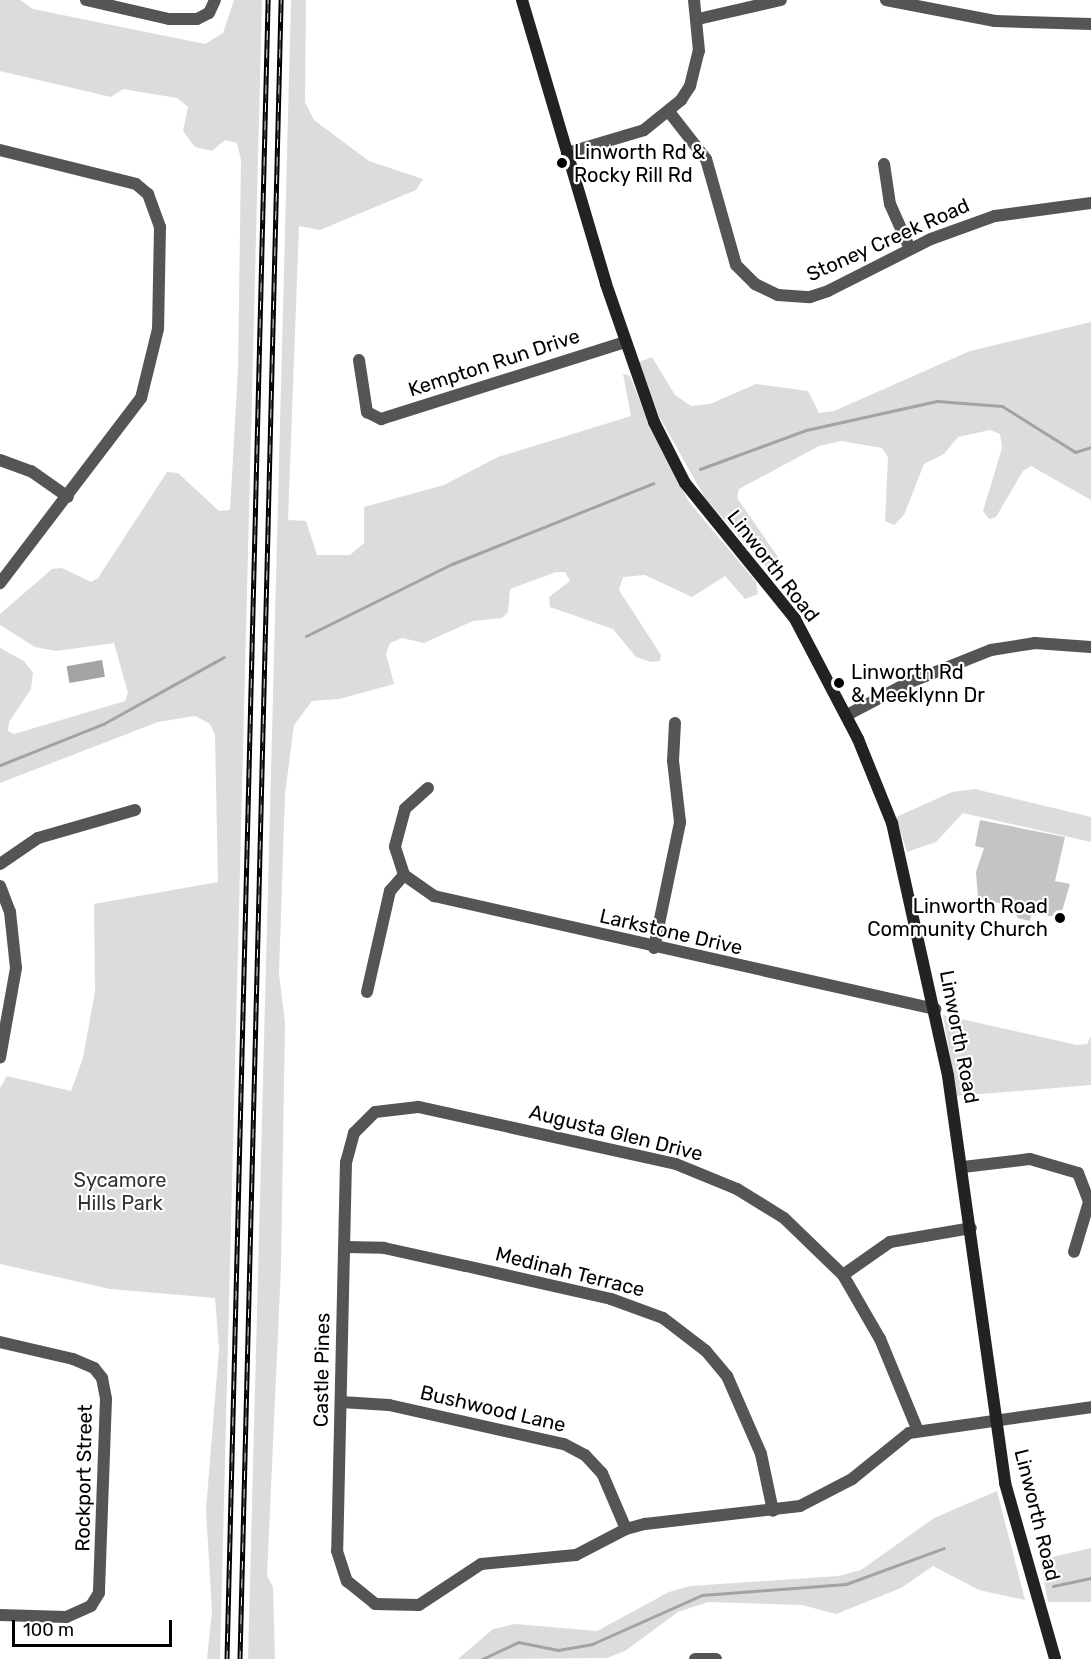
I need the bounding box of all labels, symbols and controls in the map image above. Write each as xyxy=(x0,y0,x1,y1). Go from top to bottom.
place label: Linworth Rd & Rocky Rill Rd xyxy=(574,140,705,187)
marker: Linworth Rd & Rocky Rill Rd xyxy=(555,156,569,170)
street label: Stoney Creek Road xyxy=(803,193,973,287)
street label: Kempton Run Drive xyxy=(405,324,583,402)
street label: Linworth Road xyxy=(722,505,824,627)
place label: Linworth Rd & Meeklynn Dr xyxy=(851,660,985,707)
marker: Linworth Rd & Meeklynn Dr xyxy=(832,676,846,690)
place label: Linworth Road Community Church xyxy=(867,894,1048,941)
street label: Larkstone Drive xyxy=(597,904,745,960)
marker: Linworth Road Community Church xyxy=(1053,911,1067,925)
street label: Linworth Road xyxy=(934,968,984,1106)
street label: Augusta Glen Drive xyxy=(527,1100,705,1166)
park label: Sycamore Hills Park xyxy=(73,1168,167,1215)
street label: Medinah Terrace xyxy=(493,1242,647,1302)
street label: Castle Pines xyxy=(309,1313,335,1427)
street label: Bushwood Lane xyxy=(418,1381,568,1437)
street label: Rockport Street xyxy=(71,1404,97,1552)
street label: Linworth Road xyxy=(1009,1446,1065,1584)
scale bar xyxy=(15,1608,176,1646)
text: 100 m xyxy=(23,1619,74,1641)

